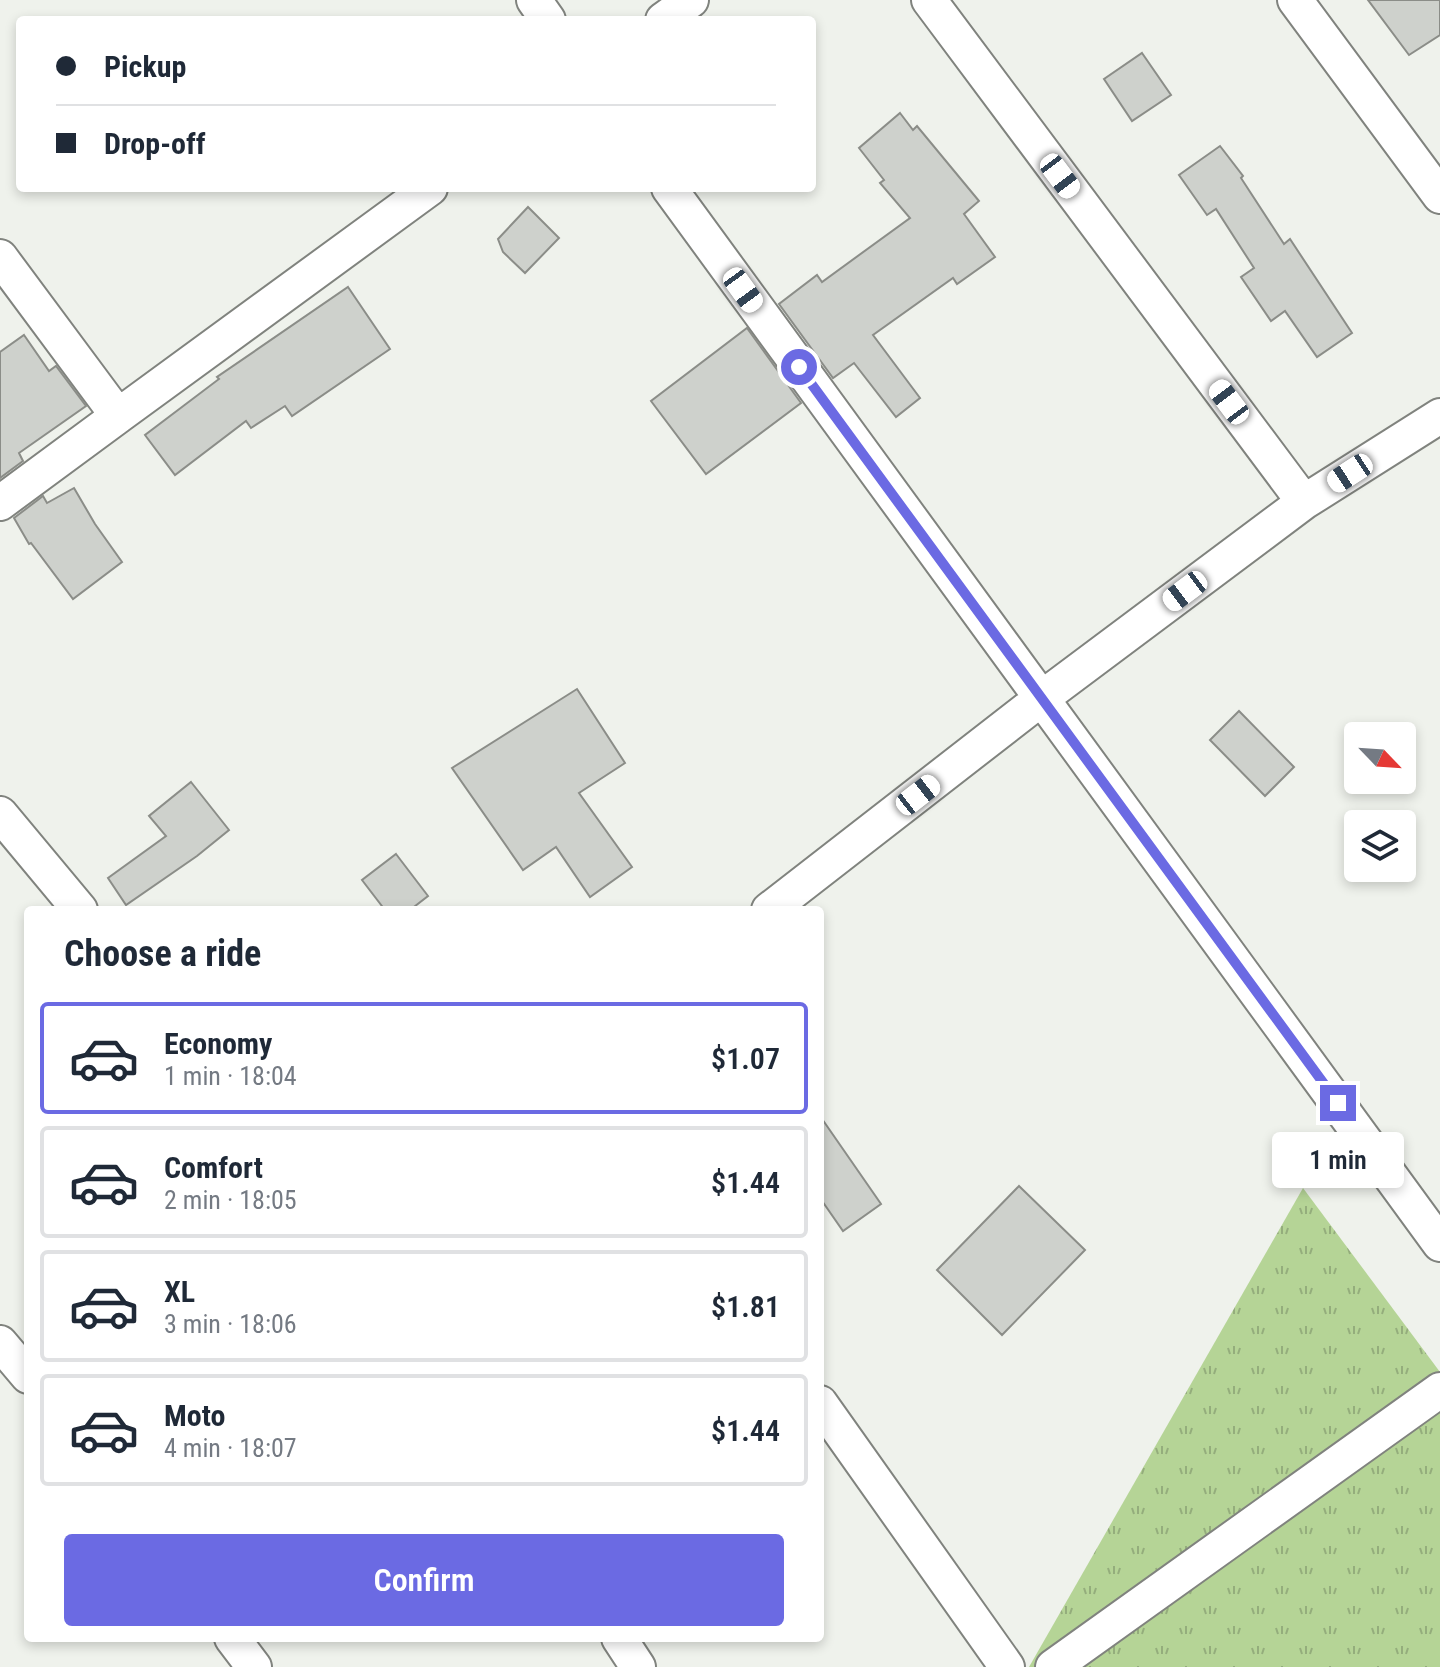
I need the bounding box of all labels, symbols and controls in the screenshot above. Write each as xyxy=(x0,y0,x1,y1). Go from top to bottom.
text: Pickup xyxy=(104,49,186,84)
text: Drop-off xyxy=(104,126,206,161)
car xyxy=(1036,150,1084,202)
car xyxy=(719,264,767,316)
route start xyxy=(781,349,817,385)
car xyxy=(1205,376,1253,428)
car xyxy=(1323,450,1377,496)
car xyxy=(1159,567,1211,615)
north arrow xyxy=(1344,722,1416,794)
map controls xyxy=(1344,722,1416,882)
car xyxy=(892,771,944,819)
button: layers xyxy=(1344,810,1416,882)
text: Choose a ride xyxy=(64,933,261,975)
icon: car xyxy=(68,1022,140,1094)
text: Economy xyxy=(164,1026,272,1061)
text: $1.07 xyxy=(711,1041,780,1076)
text: 1 min · 18:04 xyxy=(164,1061,297,1091)
route end xyxy=(1320,1085,1356,1121)
callout: 1 min xyxy=(1272,1131,1404,1187)
text: 1 min xyxy=(1309,1145,1367,1175)
icon: car xyxy=(68,1146,140,1218)
text: Comfort xyxy=(164,1150,263,1185)
text: $1.44 xyxy=(711,1165,780,1200)
text: 2 min · 18:05 xyxy=(164,1185,297,1215)
icon: car xyxy=(68,1270,140,1342)
text: XL xyxy=(164,1274,195,1309)
text: $1.81 xyxy=(711,1289,780,1324)
text: 3 min · 18:06 xyxy=(164,1309,297,1339)
icon: car xyxy=(68,1394,140,1466)
text: Moto xyxy=(164,1398,225,1433)
text: $1.44 xyxy=(711,1413,780,1448)
text: 4 min · 18:07 xyxy=(164,1433,297,1463)
button: Confirm xyxy=(64,1534,784,1626)

